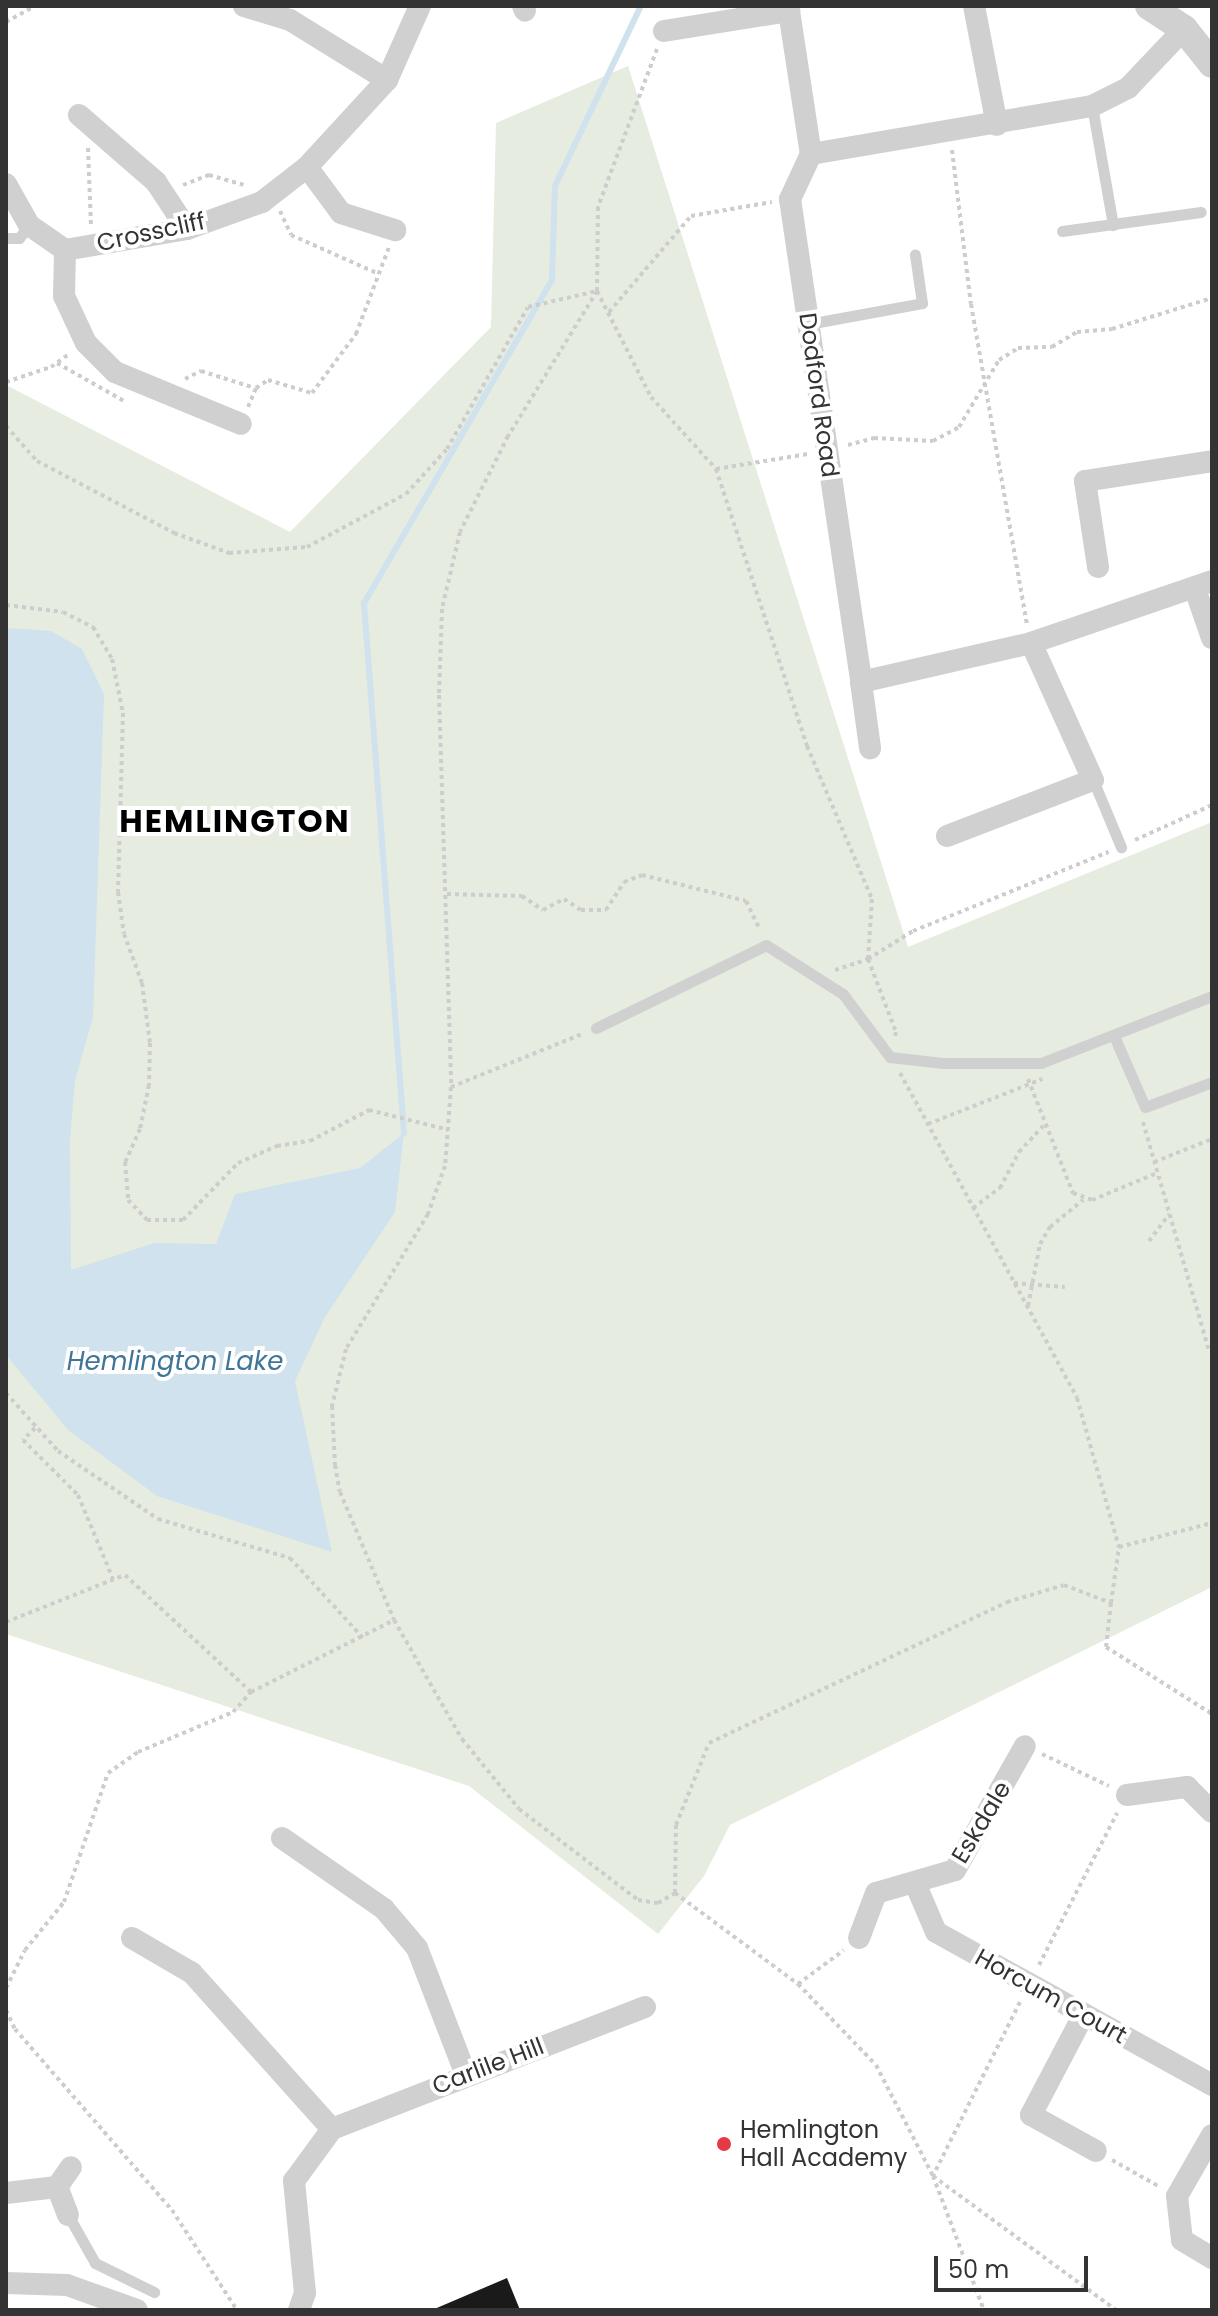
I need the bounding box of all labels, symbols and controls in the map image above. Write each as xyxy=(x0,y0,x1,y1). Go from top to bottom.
street label: Crosscliff xyxy=(94,206,208,258)
street label: Dodford Road xyxy=(793,311,845,479)
district label: HEMLINGTON xyxy=(119,802,351,840)
water label: Hemlington Lake xyxy=(67,1346,283,1378)
street label: Eskdale xyxy=(945,1776,1017,1868)
street label: Horcum Court xyxy=(970,1942,1132,2050)
street label: Carlile Hill xyxy=(428,2032,548,2100)
place label: Hemlington Hall Academy xyxy=(740,2116,907,2172)
marker: Hemlington Hall Academy xyxy=(715,2135,733,2153)
scale bar xyxy=(938,2240,1092,2290)
text: 50 m xyxy=(948,2253,1009,2286)

